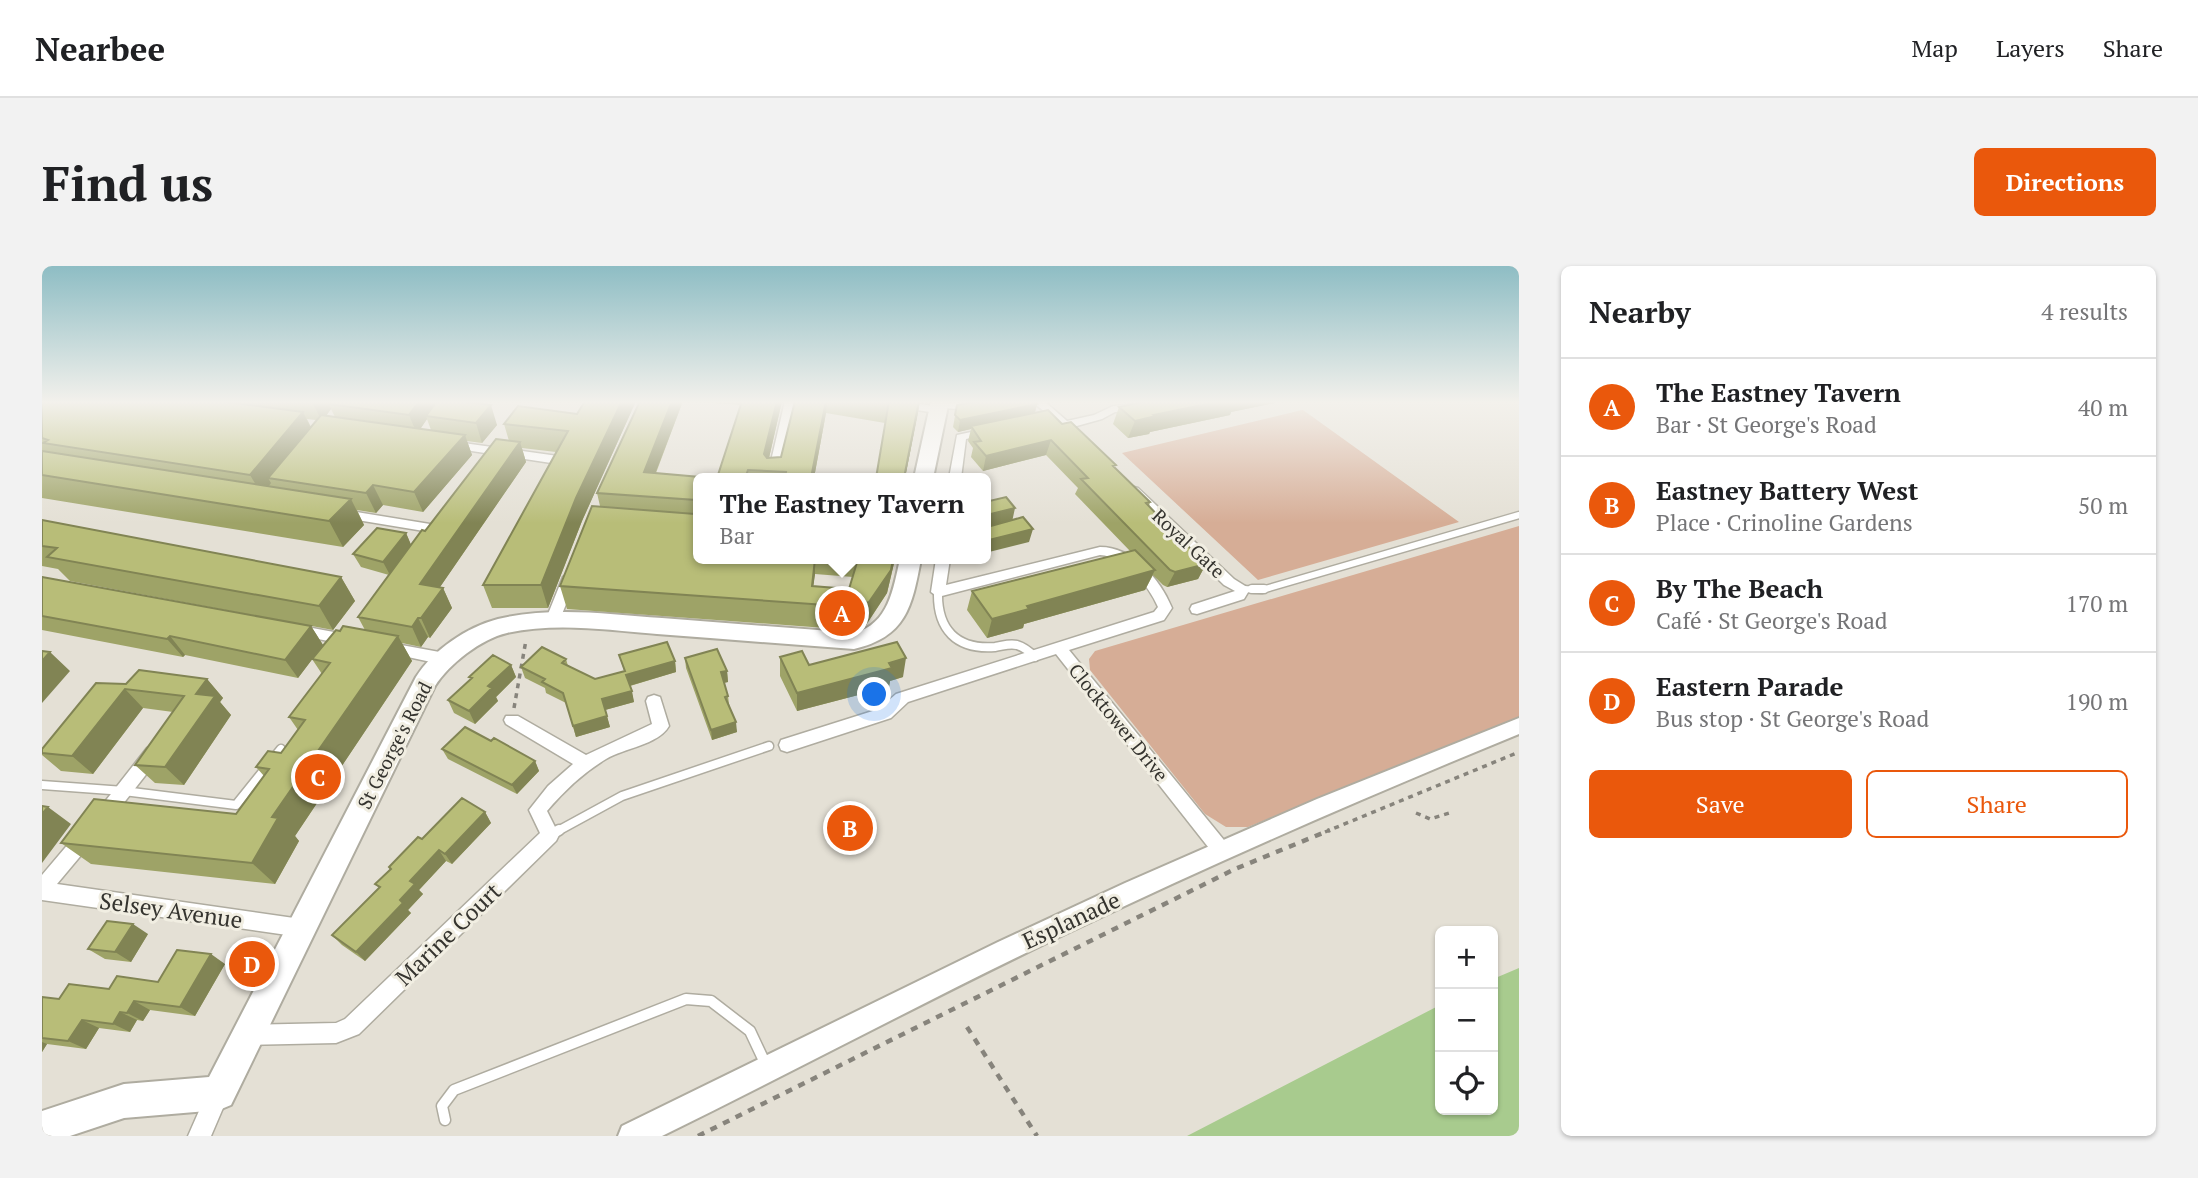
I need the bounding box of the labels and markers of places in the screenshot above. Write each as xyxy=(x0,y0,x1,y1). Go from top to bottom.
pin: A xyxy=(819,587,865,639)
pin: C xyxy=(295,751,341,803)
pin: B xyxy=(827,802,873,854)
pin: D xyxy=(229,938,275,990)

